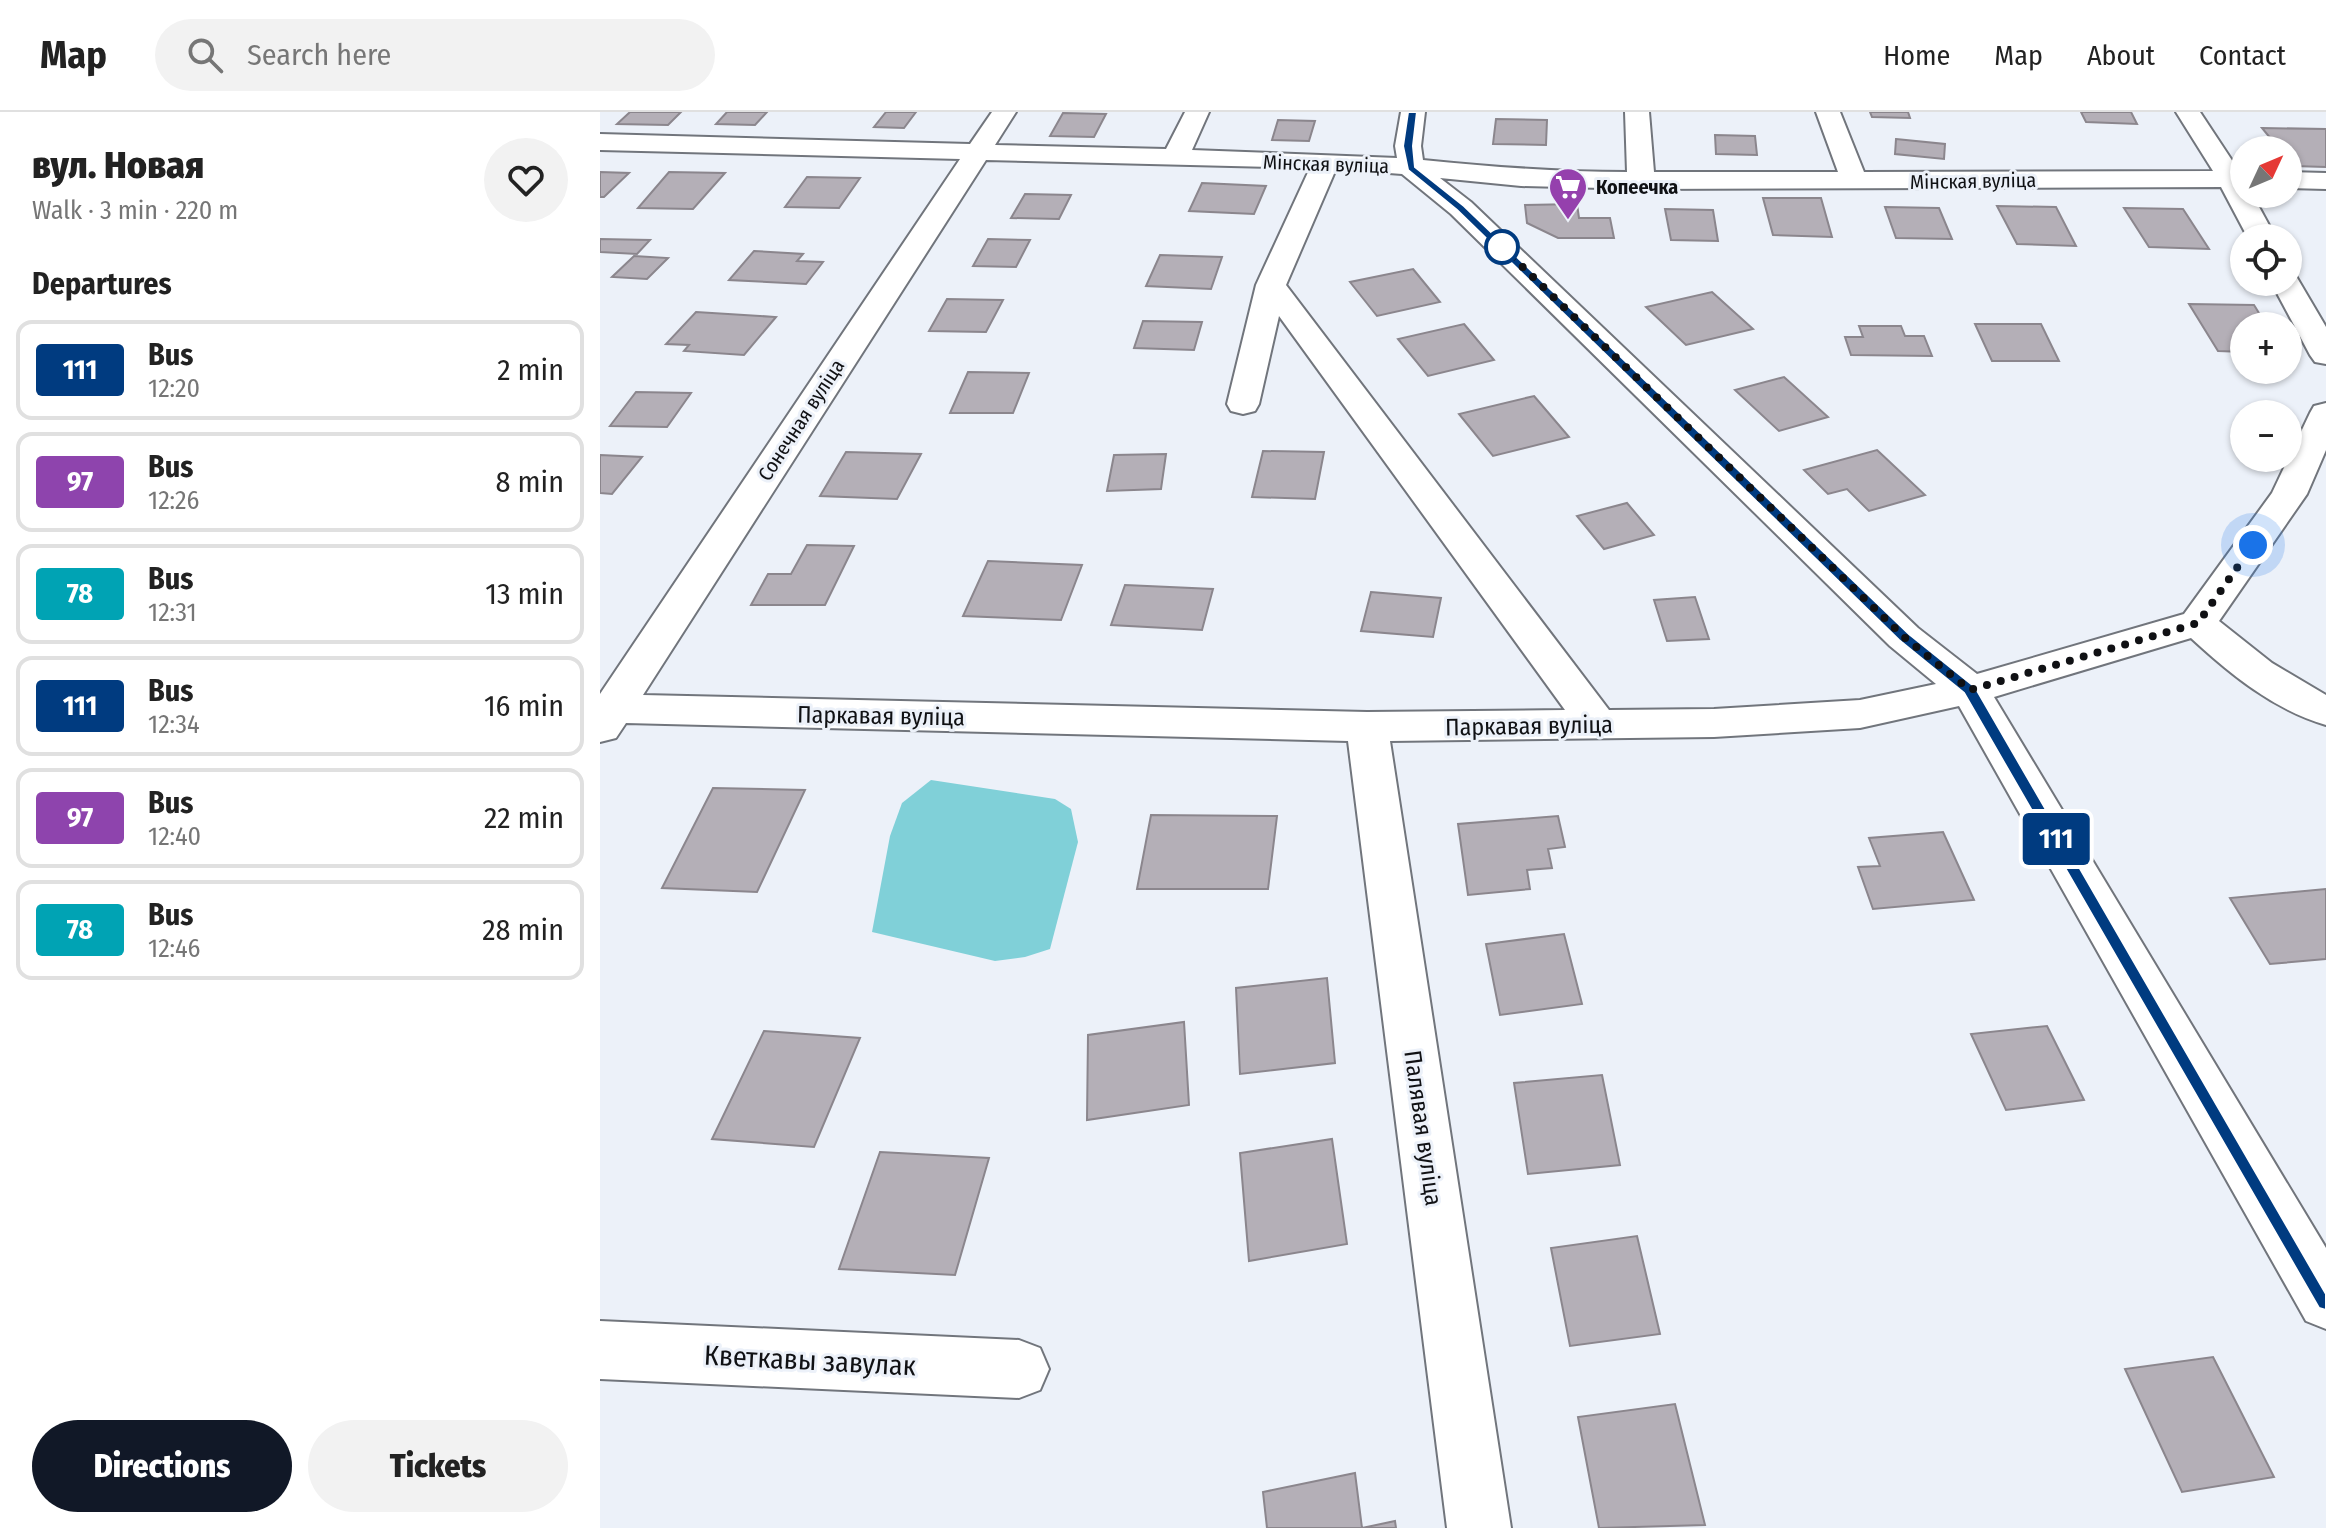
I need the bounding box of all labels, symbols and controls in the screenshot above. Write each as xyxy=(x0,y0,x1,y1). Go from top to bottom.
search box xyxy=(155,19,715,91)
text: Map xyxy=(40,32,107,78)
icon: search xyxy=(183,33,227,77)
text: Search here xyxy=(247,37,391,73)
text: Home xyxy=(1883,39,1950,72)
text: Map xyxy=(1994,39,2043,72)
text: About xyxy=(2087,39,2155,72)
text: Contact xyxy=(2199,39,2286,72)
north arrow xyxy=(2230,136,2302,208)
map controls xyxy=(2230,136,2302,472)
button: heart xyxy=(484,138,568,222)
text: вул. Новая xyxy=(32,142,204,188)
street label: Мінская вуліца xyxy=(1263,150,1389,178)
supermarket icon: Копеечка xyxy=(1547,166,1589,221)
street label: Мінская вуліца xyxy=(1910,168,2036,194)
place label: Копеечка xyxy=(1596,175,1678,199)
text: Walk · 3 min · 220 m xyxy=(32,195,238,226)
button: locate xyxy=(2230,224,2302,296)
unlabelled marker xyxy=(1485,230,1519,264)
text: Departures xyxy=(32,266,172,302)
button: + xyxy=(2230,312,2302,384)
text: Bus xyxy=(148,337,193,373)
text: 2 min xyxy=(497,352,564,388)
text: 111 xyxy=(63,353,97,386)
street label: Сонечная вуліца xyxy=(753,355,849,485)
text: 12:20 xyxy=(148,373,200,404)
button: − xyxy=(2230,400,2302,472)
text: Bus xyxy=(148,449,193,485)
text: 8 min xyxy=(496,464,564,500)
text: 97 xyxy=(67,465,93,498)
text: 12:26 xyxy=(148,485,199,516)
your location xyxy=(2233,525,2273,565)
text: Bus xyxy=(148,561,193,597)
text: 13 min xyxy=(485,576,564,612)
text: 78 xyxy=(67,577,93,610)
text: 12:31 xyxy=(148,597,197,628)
text: Bus xyxy=(148,673,193,709)
text: 16 min xyxy=(484,688,564,724)
text: 111 xyxy=(63,689,97,722)
street label: Паркавая вуліца xyxy=(797,701,965,731)
text: 12:34 xyxy=(148,709,200,740)
street label: Паркавая вуліца xyxy=(1445,711,1613,741)
text: Bus xyxy=(148,785,193,821)
text: 22 min xyxy=(484,800,564,836)
text: 97 xyxy=(67,801,93,834)
line badge: 111 xyxy=(2010,813,2102,865)
text: 12:40 xyxy=(148,821,201,852)
text: 111 xyxy=(2039,822,2073,855)
text: Bus xyxy=(148,897,193,933)
text: 28 min xyxy=(482,912,564,948)
text: 78 xyxy=(67,913,93,946)
text: 12:46 xyxy=(148,933,200,964)
street label: Палявая вуліца xyxy=(1398,1049,1448,1207)
street label: Кветкавы завулак xyxy=(703,1338,917,1383)
button: Directions xyxy=(32,1420,292,1512)
button: Tickets xyxy=(308,1420,568,1512)

